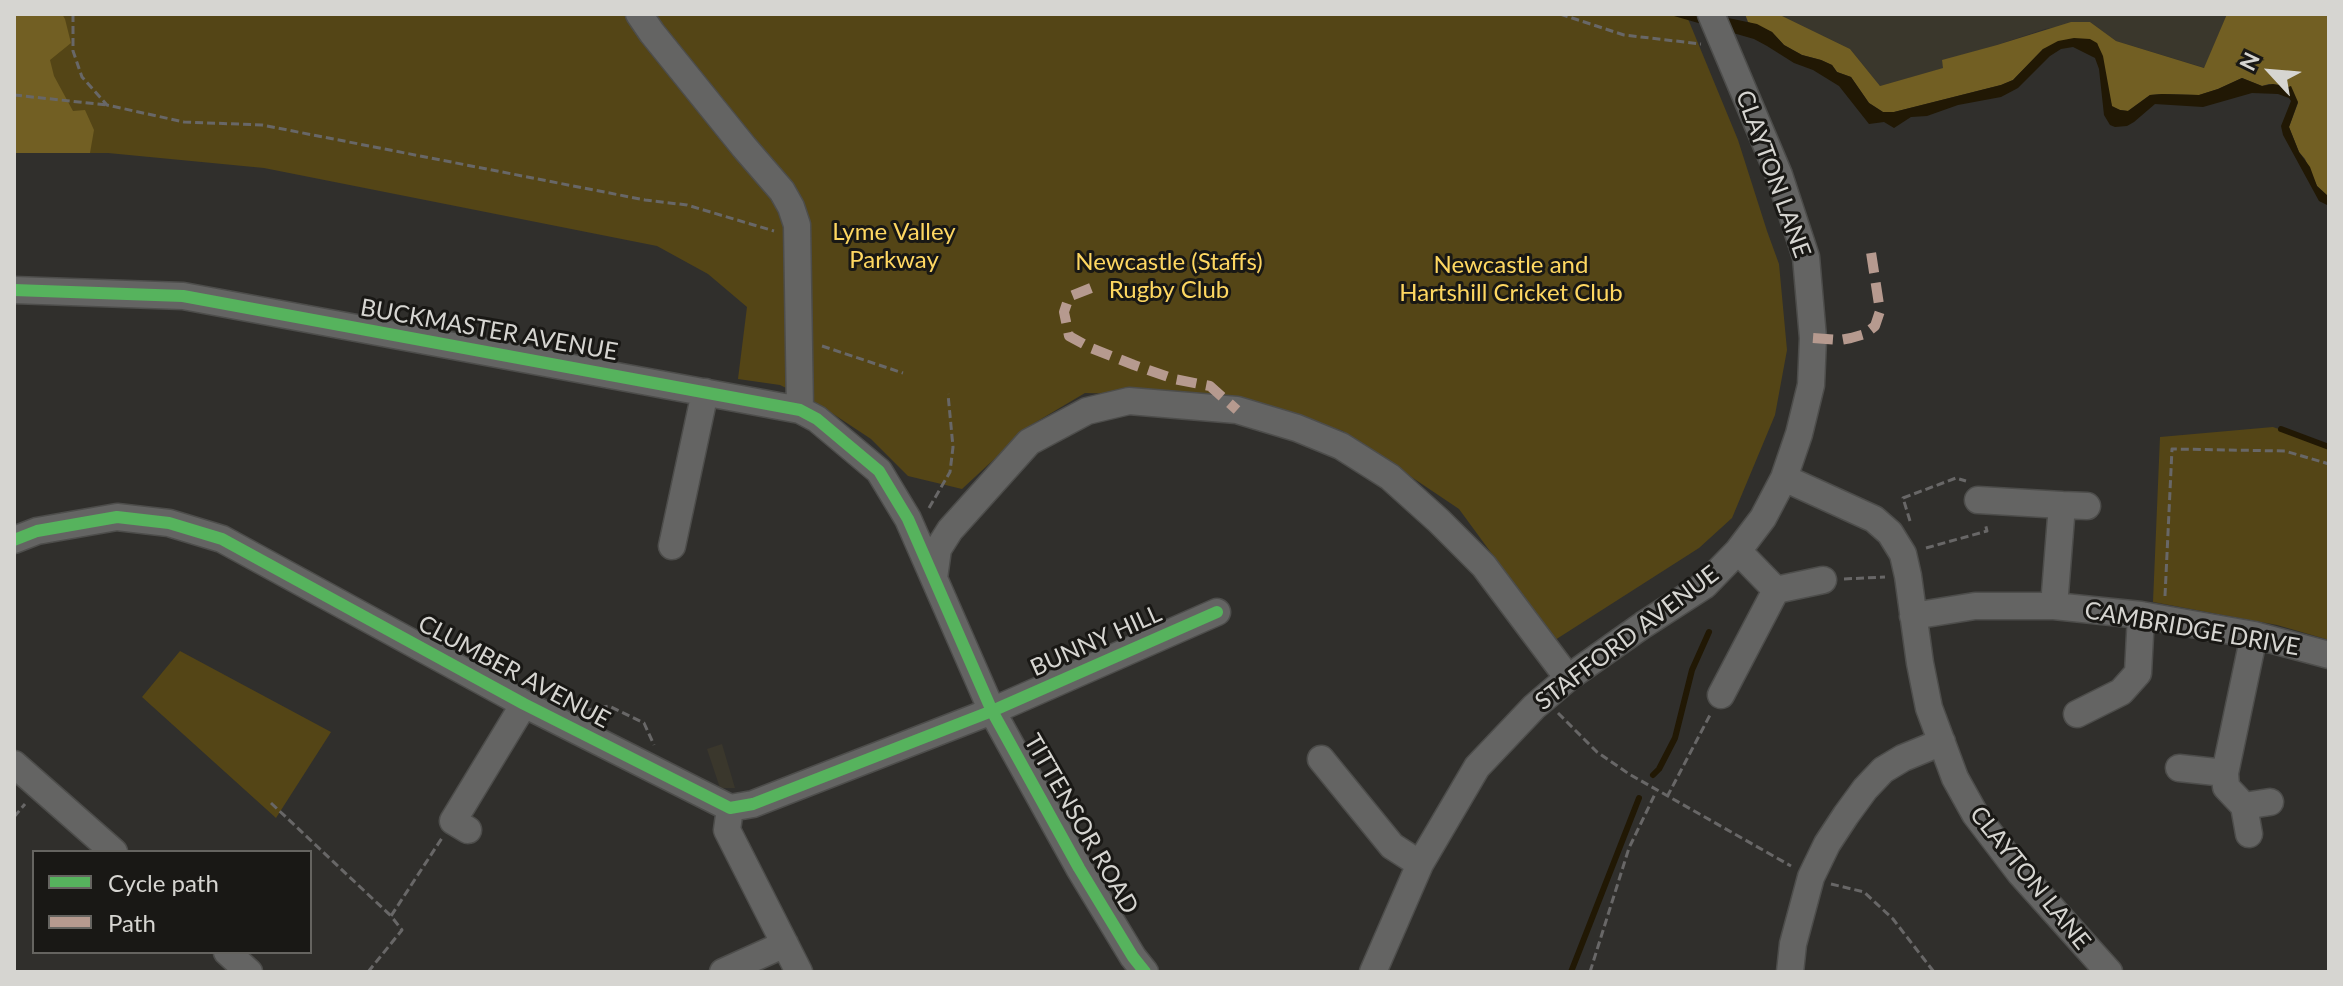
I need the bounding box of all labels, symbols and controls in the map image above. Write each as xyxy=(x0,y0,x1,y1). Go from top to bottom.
north arrow xyxy=(2231,32,2311,112)
text: N xyxy=(2233,48,2265,75)
street label: CLAYTON LANE xyxy=(1729,87,1817,261)
park label: Lyme Valley Parkway xyxy=(832,218,956,274)
park label: Newcastle (Staffs) Rugby Club xyxy=(1075,248,1263,304)
park label: Newcastle and Hartshill Cricket Club xyxy=(1399,251,1623,307)
street label: BUCKMASTER AVENUE xyxy=(358,293,620,367)
street label: STAFFORD AVENUE xyxy=(1530,560,1724,716)
street label: CAMBRIDGE DRIVE xyxy=(2082,596,2302,662)
street label: BUNNY HILL xyxy=(1026,599,1166,683)
street label: CLUMBER AVENUE xyxy=(413,609,615,735)
street label: TITTENSOR ROAD xyxy=(1018,729,1144,919)
street label: CLAYTON LANE xyxy=(1964,801,2096,955)
legend xyxy=(32,850,312,954)
text: Cycle path xyxy=(108,868,219,897)
text: Path xyxy=(108,908,156,937)

